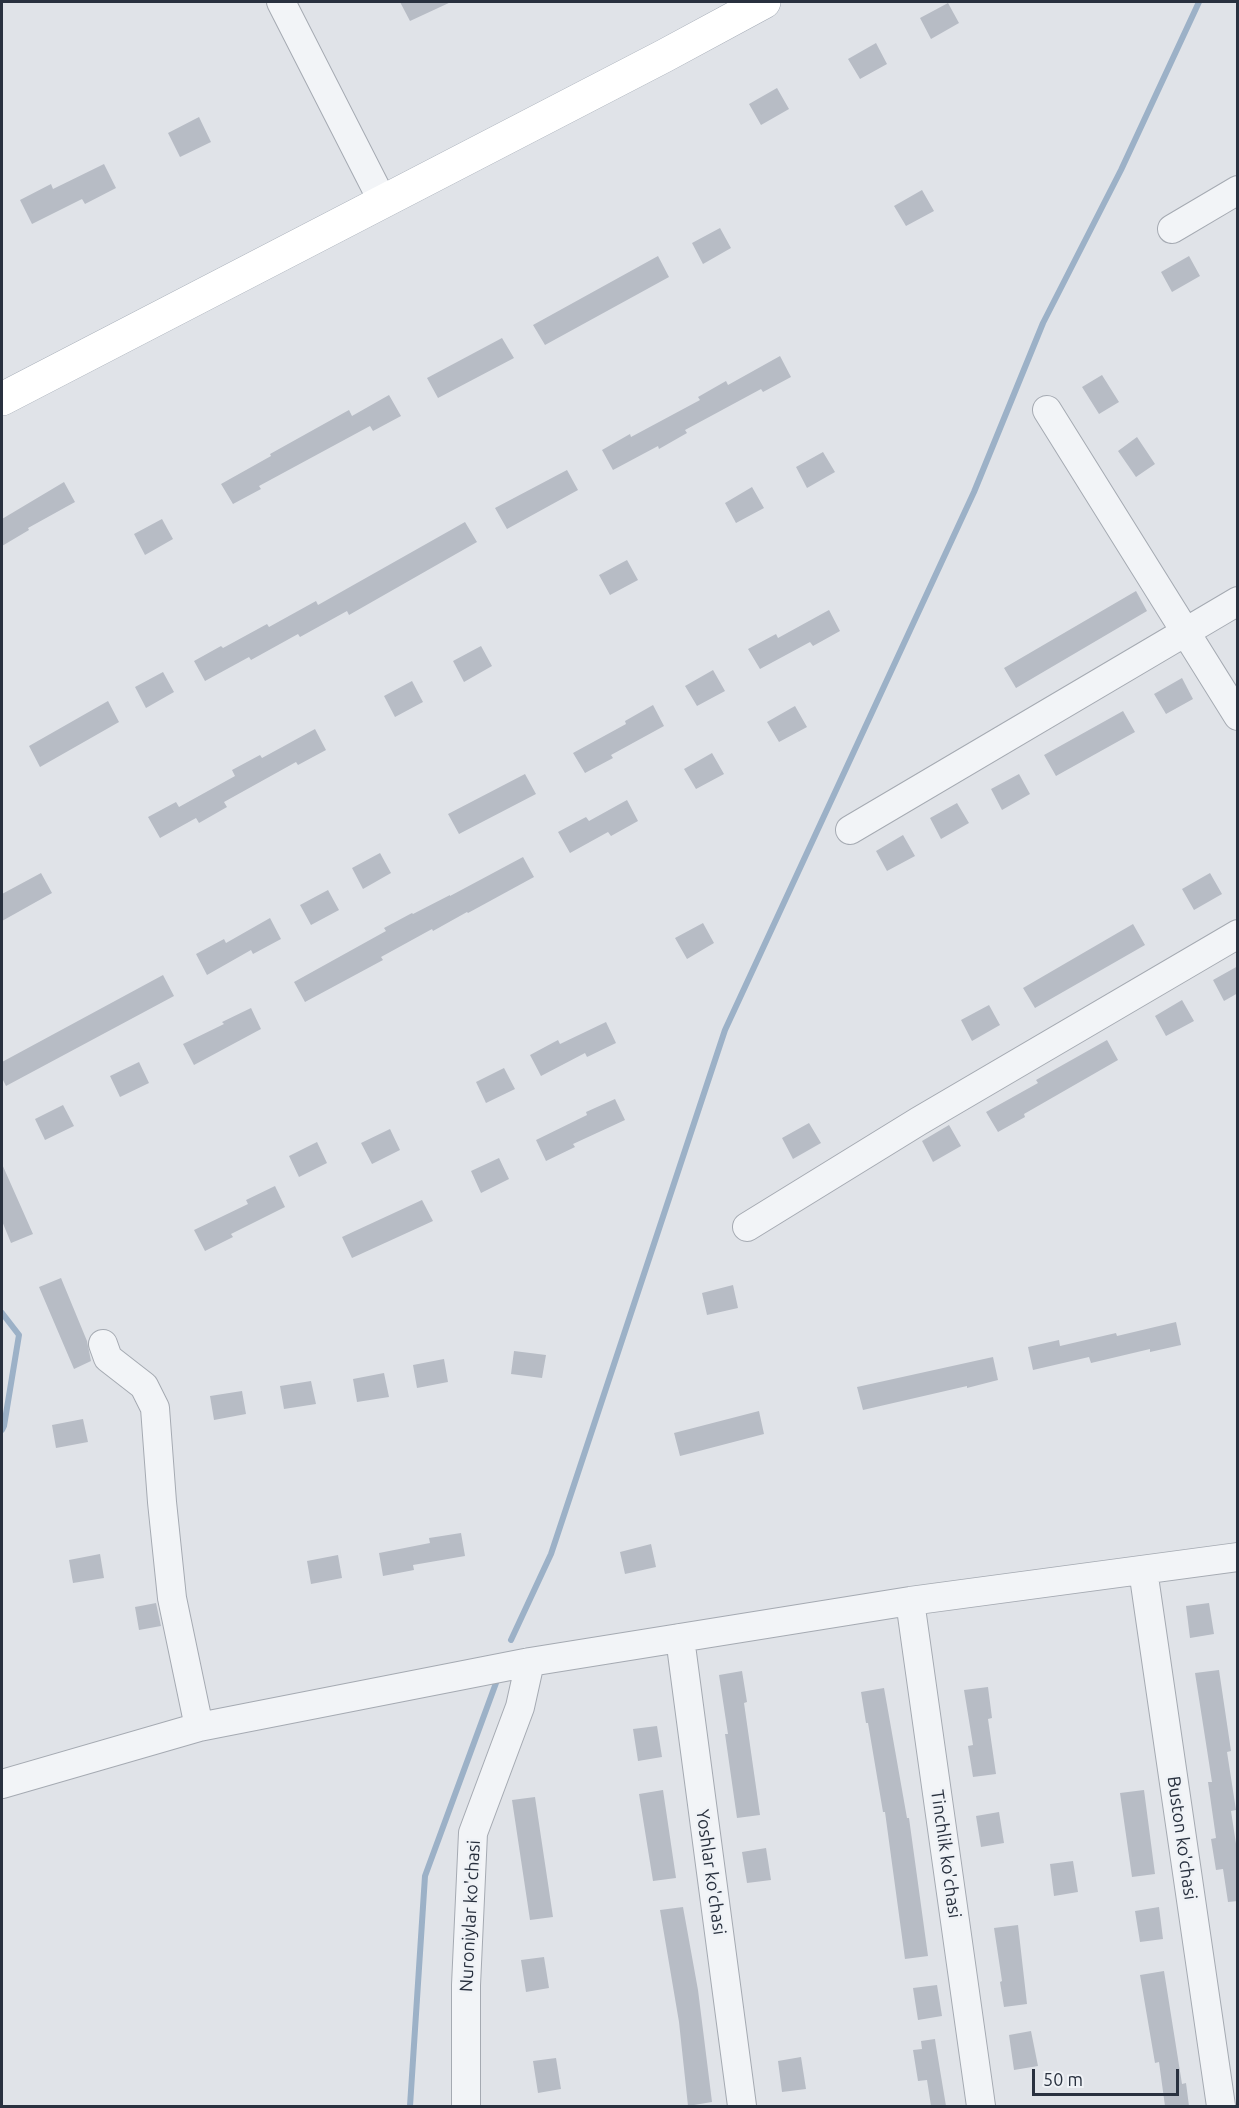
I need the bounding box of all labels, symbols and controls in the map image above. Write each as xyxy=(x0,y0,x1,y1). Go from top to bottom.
street label: Buston ko'chasi xyxy=(1163,1775,1201,1901)
street label: Tinchlik ko'chasi xyxy=(926,1788,966,1920)
street label: Yoshlar ko'chasi xyxy=(692,1808,730,1936)
street label: Nuroniylar ko'chasi xyxy=(455,1840,485,1992)
scale bar xyxy=(1035,2057,1182,2095)
text: 50 m xyxy=(1043,2069,1083,2089)

